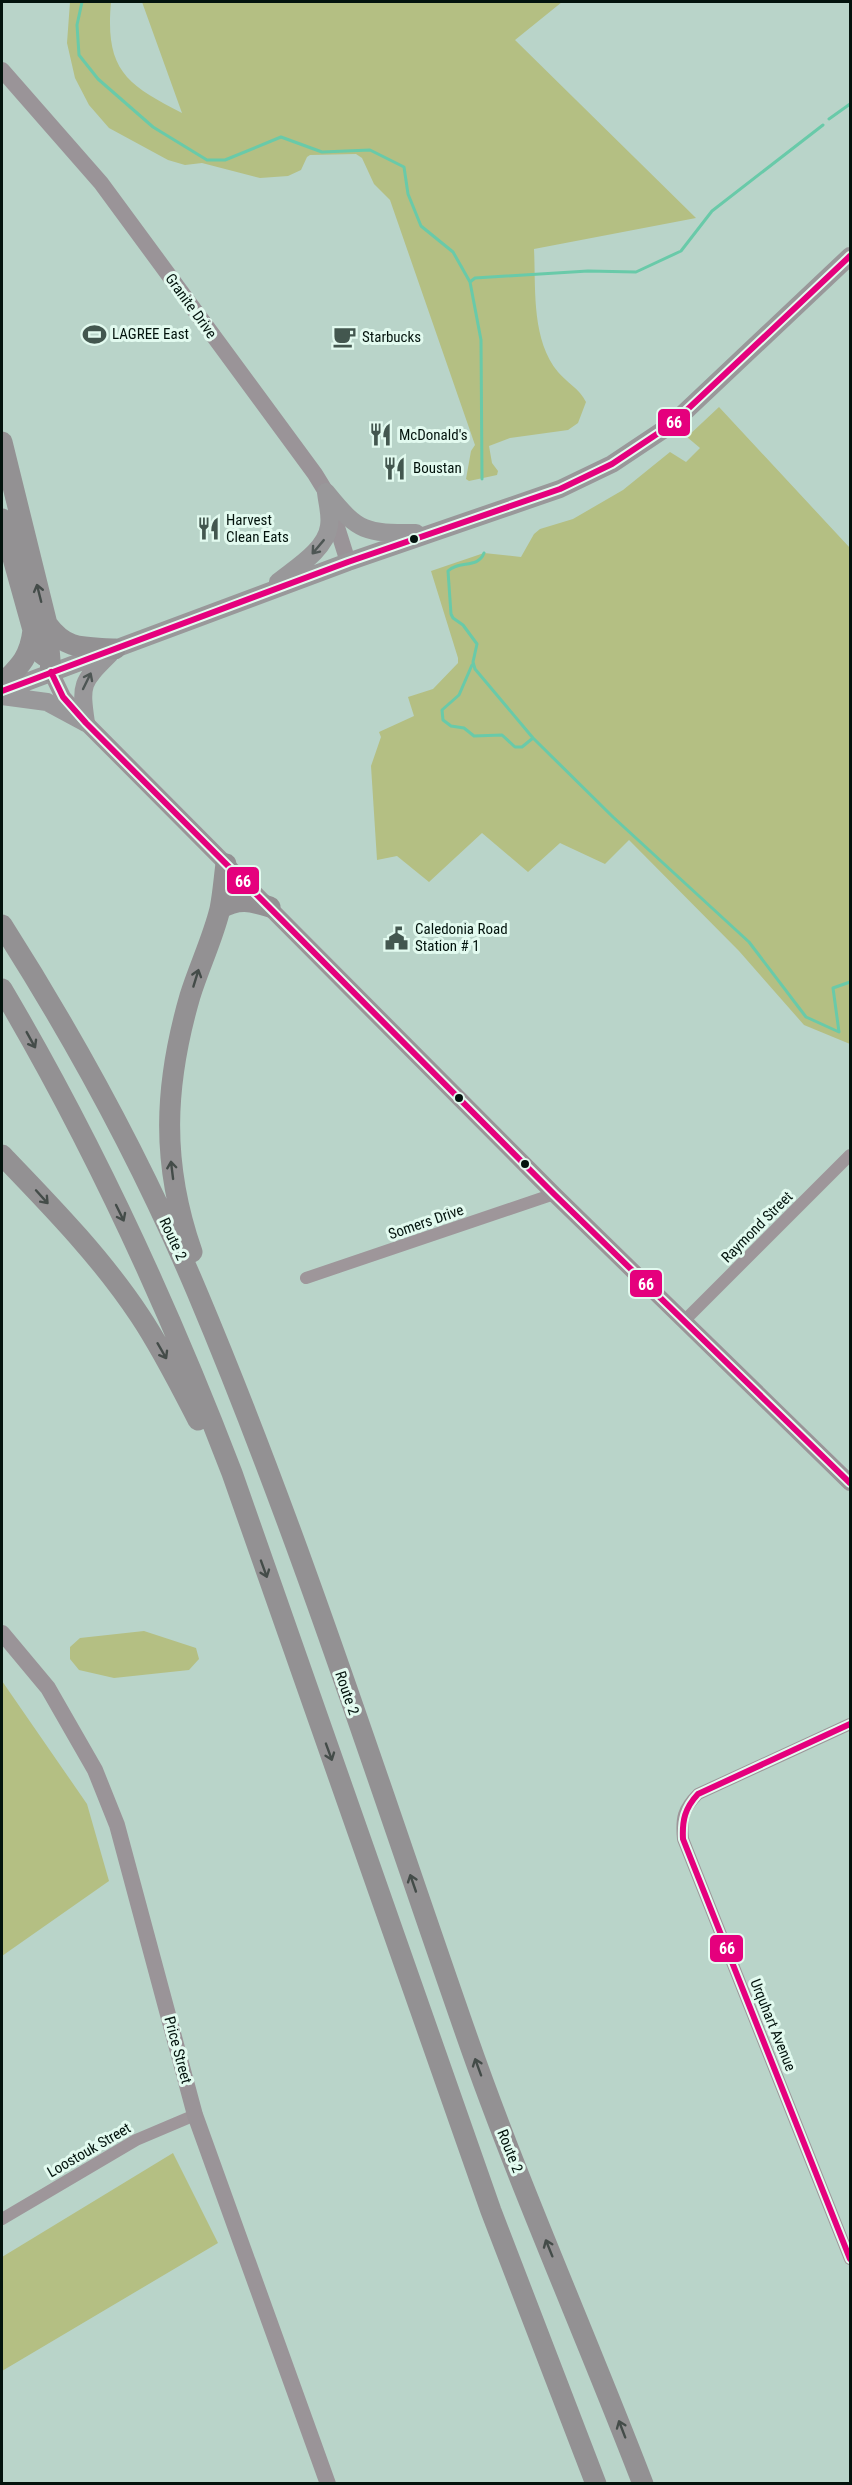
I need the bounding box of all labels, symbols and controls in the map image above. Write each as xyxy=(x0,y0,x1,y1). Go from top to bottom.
street label: Granite Drive xyxy=(161,270,221,342)
sports icon: LAGREE East xyxy=(81,321,107,347)
cafe icon: Starbucks xyxy=(331,324,357,350)
place label: LAGREE East xyxy=(112,325,189,343)
place label: Starbucks xyxy=(362,328,421,346)
line badge: 66 xyxy=(657,408,691,437)
text: 66 xyxy=(666,413,682,432)
restaurant icon: McDonald's xyxy=(368,422,394,448)
place label: McDonald's xyxy=(399,426,468,444)
restaurant icon: Boustan xyxy=(382,455,408,481)
place label: Boustan xyxy=(413,459,462,477)
place label: Harvest Clean Eats xyxy=(226,511,289,546)
restaurant icon: Harvest Clean Eats xyxy=(195,516,221,542)
unlabelled marker xyxy=(408,533,420,545)
one-way arrow xyxy=(311,539,324,555)
one-way arrow xyxy=(32,584,44,603)
one-way arrow xyxy=(82,672,94,690)
line badge: 66 xyxy=(226,866,260,895)
text: 66 xyxy=(235,872,251,891)
place label: Caledonia Road Station # 1 xyxy=(415,920,508,955)
public building icon: Caledonia Road Station # 1 xyxy=(384,925,410,951)
one-way arrow xyxy=(191,969,202,988)
one-way arrow xyxy=(26,1030,37,1048)
unlabelled marker xyxy=(453,1092,465,1104)
unlabelled marker xyxy=(519,1158,531,1170)
one-way arrow xyxy=(166,1160,177,1180)
street label: Raymond Street xyxy=(718,1188,796,1266)
one-way arrow xyxy=(35,1190,49,1205)
street label: Somers Drive xyxy=(386,1201,466,1243)
one-way arrow xyxy=(114,1204,126,1222)
street label: Route 2 xyxy=(155,1215,191,1263)
line badge: 66 xyxy=(629,1269,663,1298)
text: 66 xyxy=(638,1275,654,1294)
one-way arrow xyxy=(156,1342,168,1359)
one-way arrow xyxy=(260,1559,271,1577)
street label: Route 2 xyxy=(331,1669,363,1717)
one-way arrow xyxy=(324,1743,335,1761)
one-way arrow xyxy=(407,1874,418,1893)
line badge: 66 xyxy=(709,1934,744,1963)
text: 66 xyxy=(719,1939,735,1958)
street label: Urquhart Avenue xyxy=(746,1976,800,2074)
street label: Price Street xyxy=(160,2014,196,2086)
one-way arrow xyxy=(471,2058,482,2076)
street label: Loostouk Street xyxy=(44,2119,134,2181)
street label: Route 2 xyxy=(493,2127,527,2175)
one-way arrow xyxy=(543,2239,554,2258)
one-way arrow xyxy=(616,2420,627,2439)

